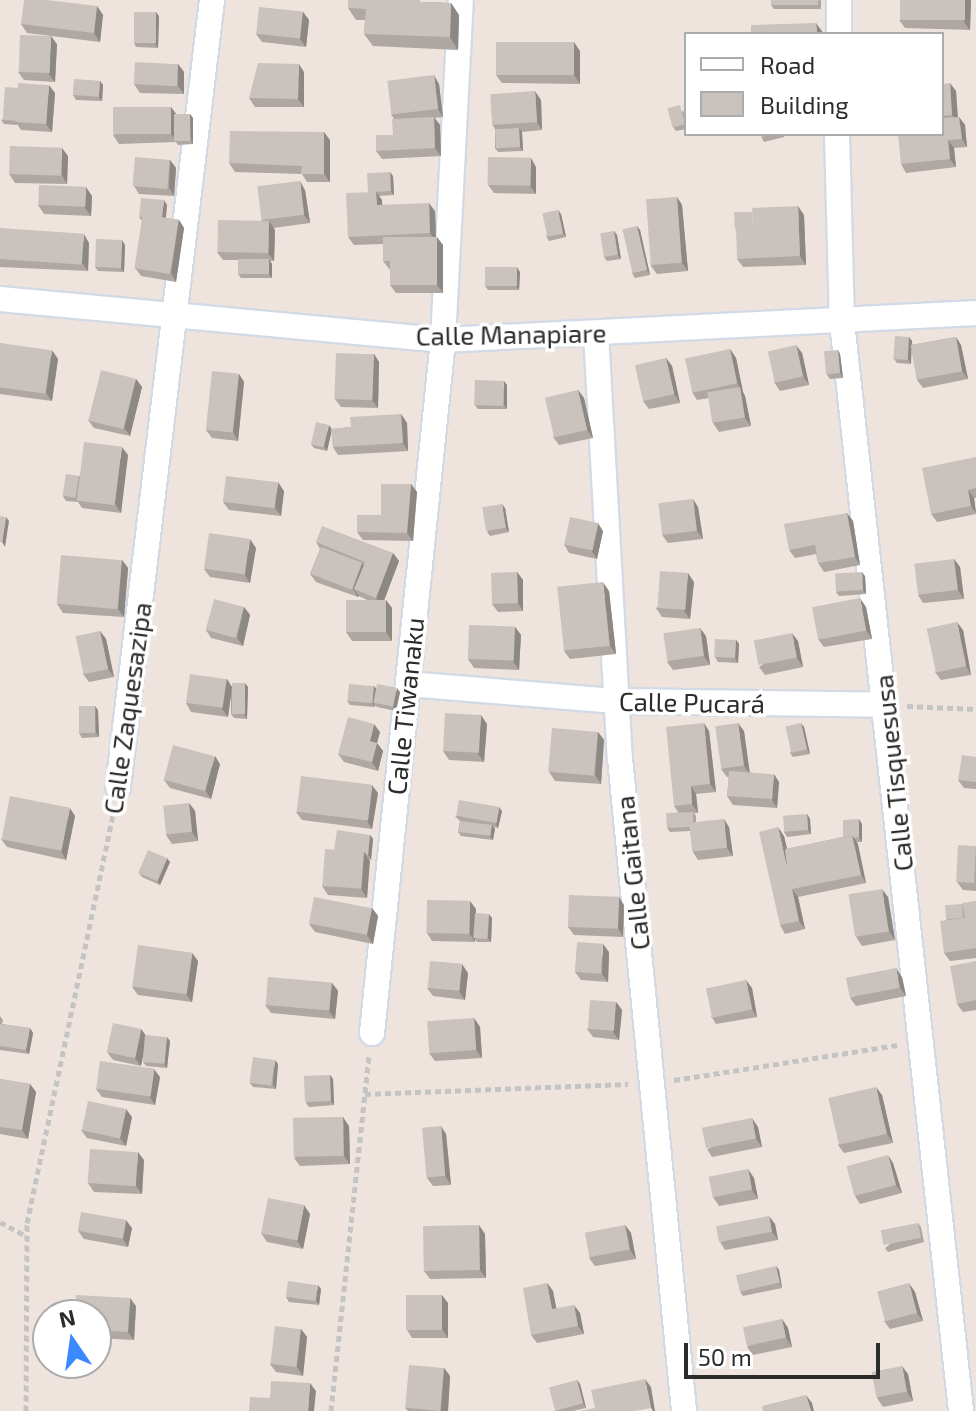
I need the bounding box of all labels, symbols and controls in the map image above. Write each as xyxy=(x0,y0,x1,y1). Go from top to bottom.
legend xyxy=(684,32,944,136)
text: Road xyxy=(760,50,815,79)
text: Building xyxy=(760,90,849,119)
street label: Calle Manapiare xyxy=(415,317,607,351)
street label: Calle Zaquesazipa xyxy=(97,600,157,816)
street label: Calle Tiwanaku xyxy=(380,615,430,797)
street label: Calle Tisquesusa xyxy=(867,673,919,873)
street label: Calle Pucará xyxy=(619,685,765,719)
street label: Calle Gaitana xyxy=(608,794,656,952)
north arrow xyxy=(32,1299,112,1379)
text: N xyxy=(56,1303,78,1332)
scale bar xyxy=(688,1327,884,1377)
text: 50 m xyxy=(698,1342,752,1371)

